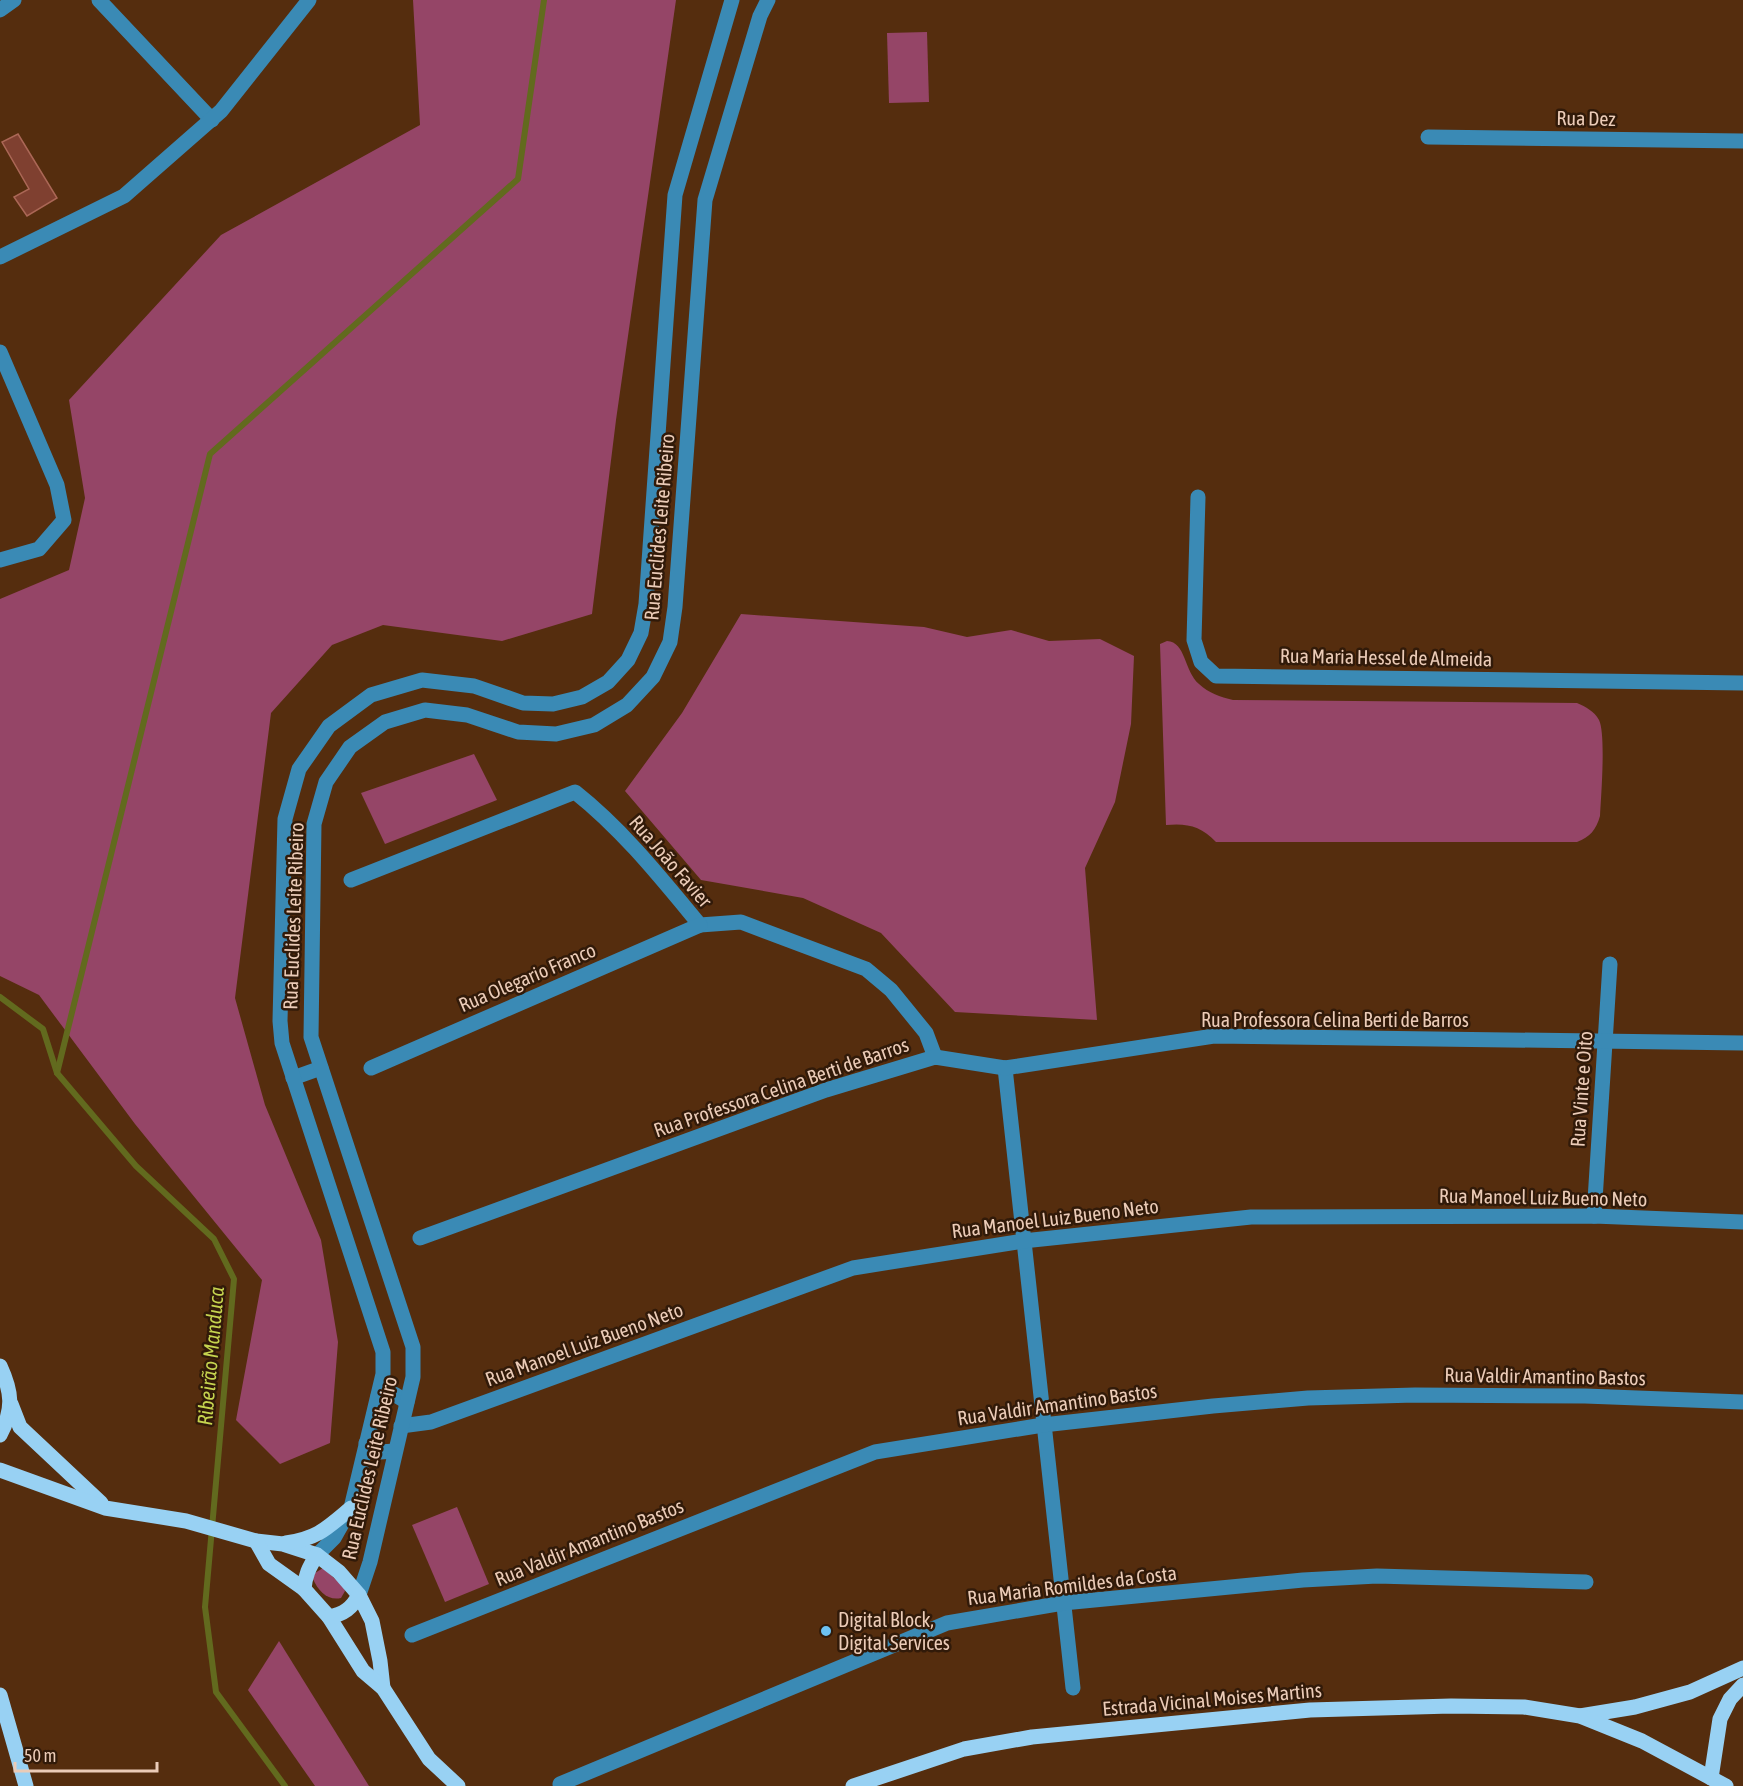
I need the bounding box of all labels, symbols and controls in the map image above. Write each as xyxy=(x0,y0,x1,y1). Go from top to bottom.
street label: Rua Dez xyxy=(1556,106,1616,130)
street label: Rua Euclides Leite Ribeiro xyxy=(639,433,679,621)
street label: Rua Maria Hessel de Almeida xyxy=(1280,644,1492,670)
street label: Rua João Favier xyxy=(625,811,718,912)
street label: Rua Euclides Leite Ribeiro xyxy=(278,822,308,1010)
street label: Rua Olegario Franco xyxy=(455,938,599,1016)
street label: Rua Professora Celina Berti de Barros xyxy=(1201,1008,1469,1031)
street label: Rua Vinte e Oito xyxy=(1565,1030,1597,1148)
street label: Rua Professora Celina Berti de Barros xyxy=(651,1033,911,1141)
street label: Rua Manoel Luiz Bueno Neto xyxy=(1439,1184,1647,1210)
street label: Rua Manoel Luiz Bueno Neto xyxy=(950,1194,1160,1242)
water label: Ribeirão Manduca xyxy=(192,1285,228,1426)
street label: Rua Manoel Luiz Bueno Neto xyxy=(482,1298,686,1390)
street label: Rua Valdir Amantino Bastos xyxy=(1444,1363,1646,1389)
street label: Rua Euclides Leite Ribeiro xyxy=(337,1374,401,1562)
street label: Rua Valdir Amantino Bastos xyxy=(956,1379,1158,1429)
street label: Rua Valdir Amantino Bastos xyxy=(491,1494,687,1590)
street label: Rua Maria Romildes da Costa xyxy=(966,1561,1178,1609)
place label: Digital Block, Digital Services xyxy=(838,1608,950,1654)
marker: Digital Block, Digital Services xyxy=(819,1624,833,1638)
street label: Estrada Vicinal Moises Martins xyxy=(1101,1678,1323,1720)
scale bar xyxy=(15,1735,158,1773)
text: 50 m xyxy=(24,1745,56,1766)

